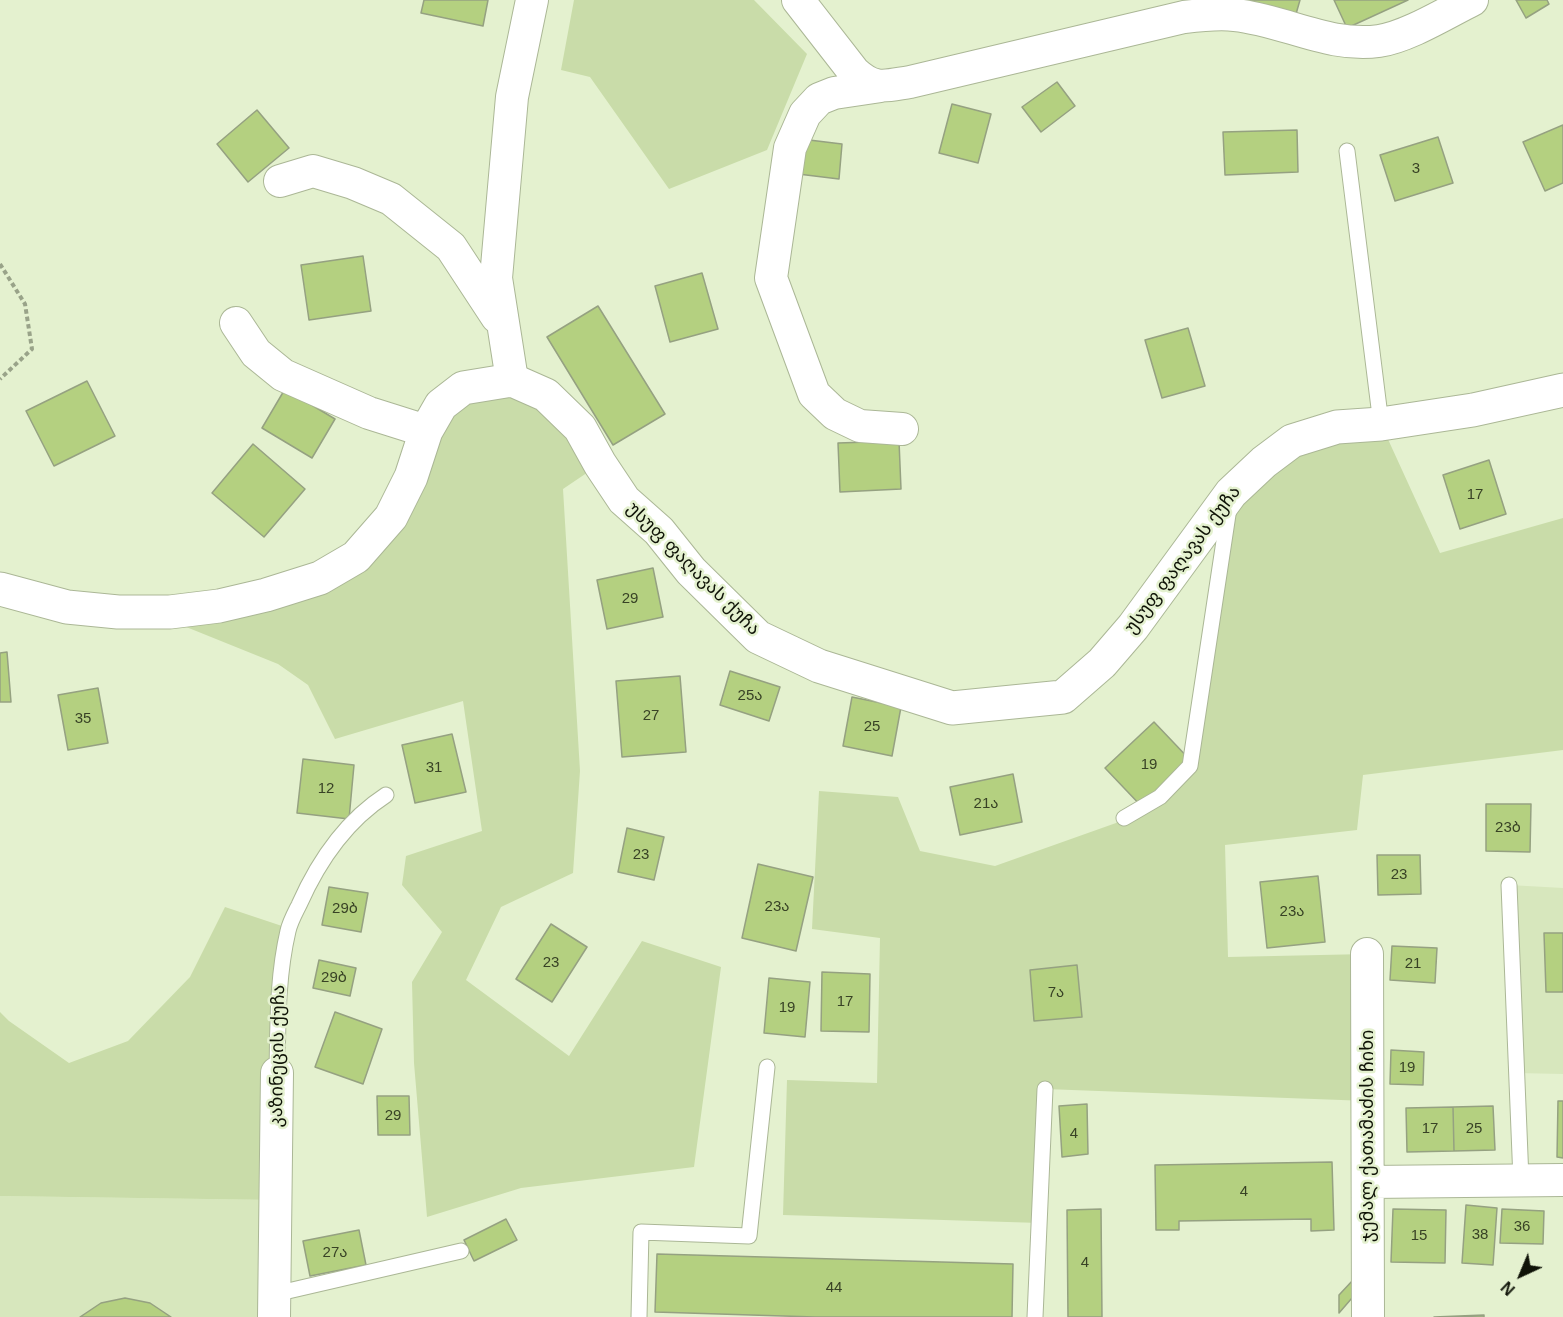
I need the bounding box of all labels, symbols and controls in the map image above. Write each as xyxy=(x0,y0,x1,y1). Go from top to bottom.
house number: 3 xyxy=(1412,160,1420,178)
street label: უსუფ ფაღავას ქუჩა xyxy=(1120,482,1246,638)
house number: 17 xyxy=(1467,486,1483,504)
street label: უსუფ ფაღავას ქუჩა xyxy=(622,498,764,640)
house number: 29 xyxy=(622,590,638,608)
house number: 25ა xyxy=(738,687,762,705)
house number: 27 xyxy=(643,707,659,725)
house number: 35 xyxy=(75,710,91,728)
house number: 25 xyxy=(864,718,880,736)
house number: 19 xyxy=(1141,756,1157,774)
house number: 31 xyxy=(426,759,442,777)
house number: 12 xyxy=(318,780,334,798)
house number: 21ა xyxy=(974,795,998,813)
house number: 23ბ xyxy=(1495,819,1521,837)
house number: 23 xyxy=(633,846,649,864)
house number: 23 xyxy=(1391,866,1407,884)
house number: 23ა xyxy=(765,898,789,916)
house number: 29ბ xyxy=(332,900,358,918)
house number: 23ა xyxy=(1280,903,1304,921)
house number: 23 xyxy=(543,954,559,972)
house number: 21 xyxy=(1405,955,1421,973)
house number: 29ბ xyxy=(321,969,347,987)
street label: კაზინეცის ქუჩა xyxy=(266,984,290,1128)
house number: 7ა xyxy=(1048,984,1064,1002)
house number: 17 xyxy=(837,993,853,1011)
house number: 19 xyxy=(779,999,795,1017)
street label: ჯემალ ქათამაძის ჩიხი xyxy=(1357,1030,1379,1242)
house number: 19 xyxy=(1399,1059,1415,1077)
house number: 29 xyxy=(385,1107,401,1125)
house number: 17 xyxy=(1422,1120,1438,1138)
house number: 25 xyxy=(1466,1120,1482,1138)
house number: 4 xyxy=(1070,1125,1078,1143)
house number: 4 xyxy=(1240,1183,1248,1201)
house number: 36 xyxy=(1514,1218,1530,1236)
house number: 38 xyxy=(1472,1226,1488,1244)
house number: 15 xyxy=(1411,1227,1427,1245)
house number: 27ა xyxy=(323,1244,347,1262)
north arrow xyxy=(1491,1245,1551,1305)
house number: 4 xyxy=(1081,1254,1089,1272)
text: N xyxy=(1498,1278,1518,1298)
house number: 44 xyxy=(826,1279,842,1297)

